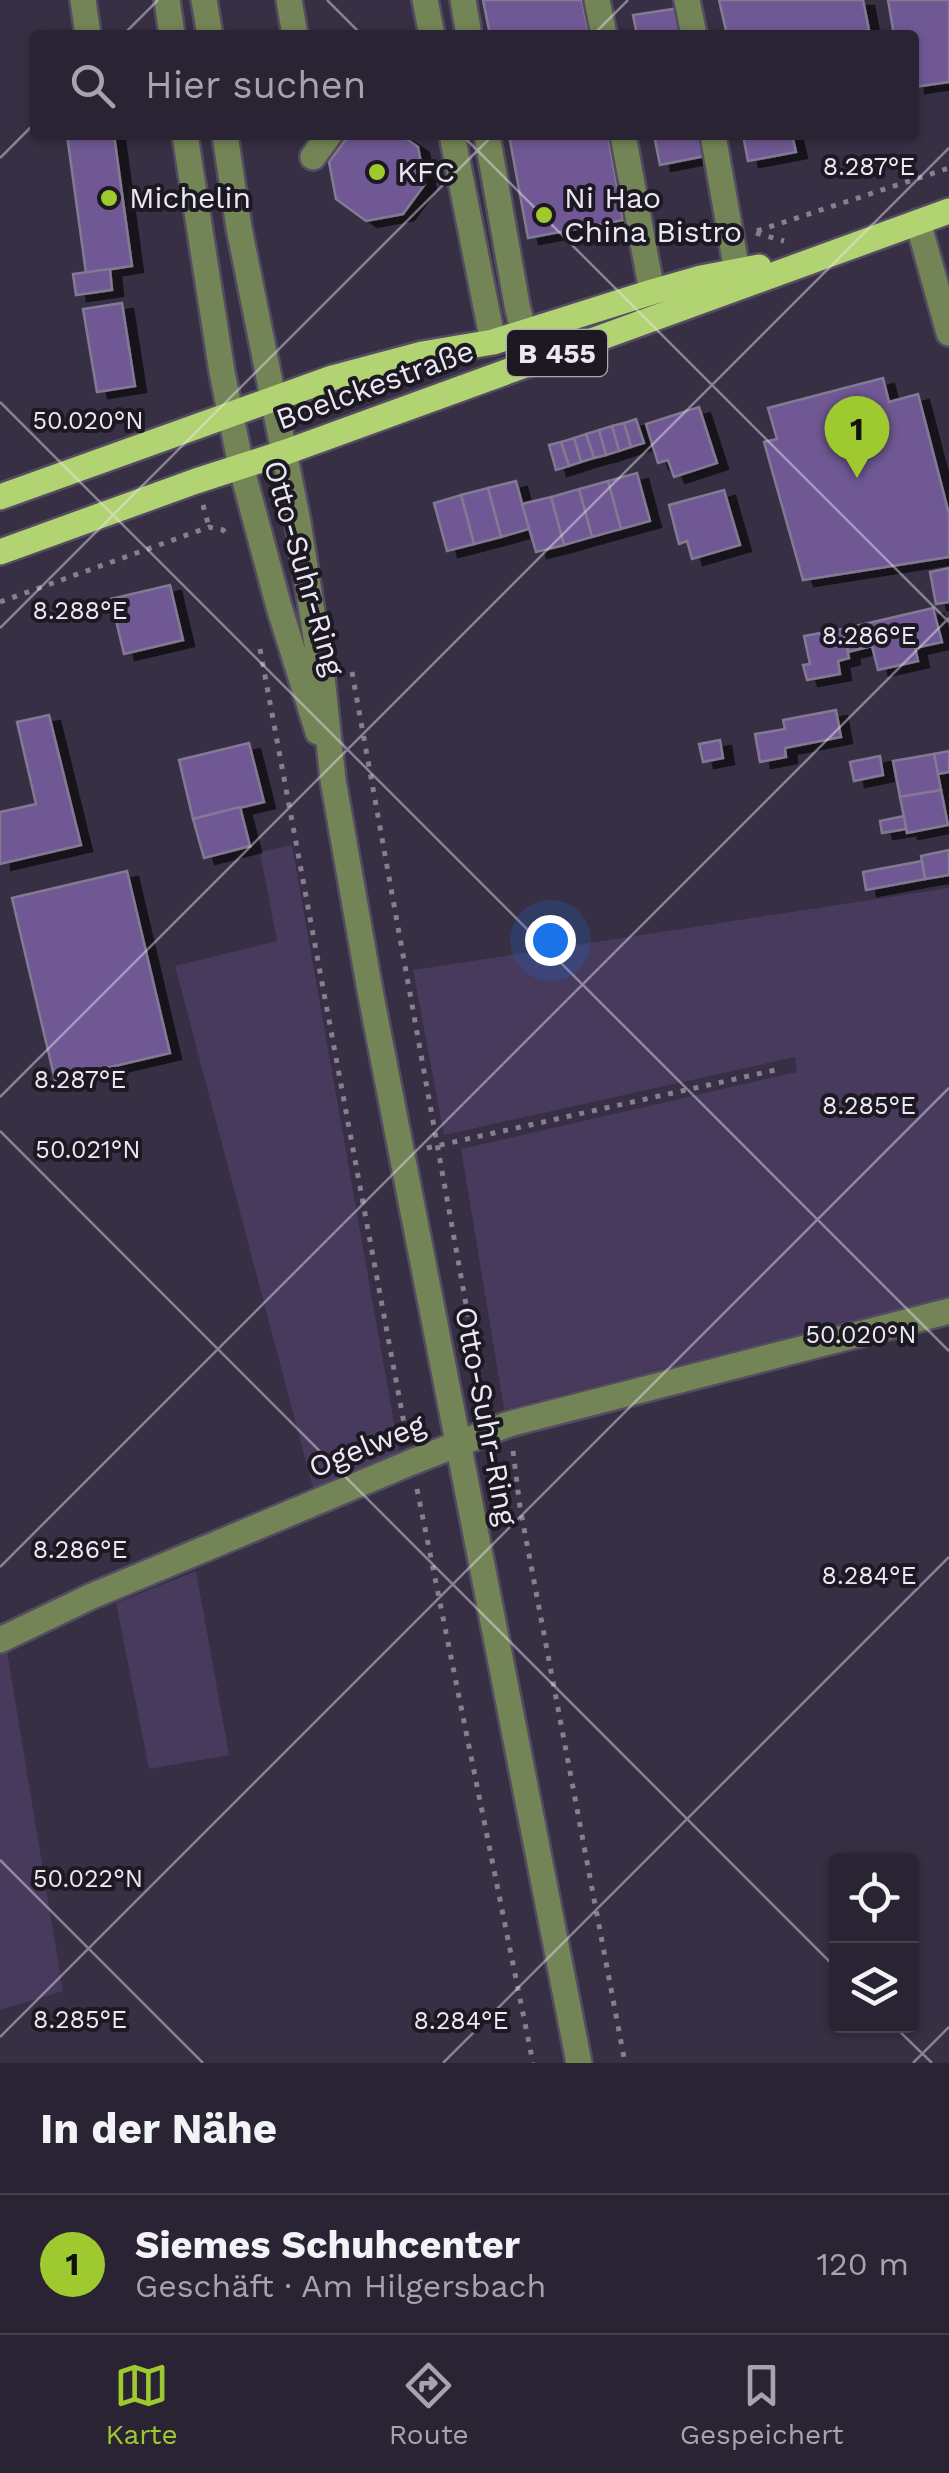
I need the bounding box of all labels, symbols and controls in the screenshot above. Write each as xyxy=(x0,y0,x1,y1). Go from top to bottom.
search box xyxy=(30,30,919,140)
icon: search xyxy=(65,58,120,113)
text: Hier suchen xyxy=(145,63,366,107)
text: 8.287°E xyxy=(823,152,915,181)
place label: KFC xyxy=(397,154,455,189)
marker: KFC xyxy=(366,161,388,183)
place label: Michelin xyxy=(129,180,251,215)
place label: Ni Hao China Bistro xyxy=(564,180,742,249)
marker: Michelin xyxy=(98,187,120,209)
marker: Ni Hao China Bistro xyxy=(533,204,555,226)
road number: B 455 xyxy=(507,330,607,376)
street label: Boelckestraße xyxy=(271,333,478,436)
pin: 1 xyxy=(824,396,890,478)
text: 50.020°N xyxy=(32,406,144,435)
street label: Otto-Suhr-Ring xyxy=(257,456,352,679)
text: 8.288°E xyxy=(33,596,127,625)
text: 8.286°E xyxy=(822,621,916,650)
your location xyxy=(525,915,576,966)
text: 8.287°E xyxy=(34,1065,126,1094)
text: 8.285°E xyxy=(822,1091,916,1120)
text: 50.021°N xyxy=(35,1135,141,1164)
street label: Otto-Suhr-Ring xyxy=(448,1304,525,1528)
text: 50.020°N xyxy=(805,1320,917,1349)
street label: Ogelweg xyxy=(304,1406,430,1485)
text: 8.286°E xyxy=(33,1535,127,1564)
text: 8.284°E xyxy=(822,1561,916,1590)
map controls xyxy=(829,1853,919,2033)
button: locate xyxy=(829,1853,919,1943)
text: 50.022°N xyxy=(33,1864,143,1893)
button: layers xyxy=(829,1943,919,2033)
text: 8.285°E xyxy=(33,2005,127,2034)
text: 8.284°E xyxy=(414,2006,508,2035)
text: In der Nähe xyxy=(40,2104,277,2153)
text: Siemes Schuhcenter xyxy=(135,2223,520,2267)
text: 1 xyxy=(66,2245,79,2283)
text: 120 m xyxy=(817,2245,909,2283)
text: Geschäft · Am Hilgersbach xyxy=(135,2267,546,2305)
tab: Karte xyxy=(105,2358,178,2451)
tab: Route xyxy=(389,2358,469,2451)
tab: Gespeichert xyxy=(680,2358,844,2451)

